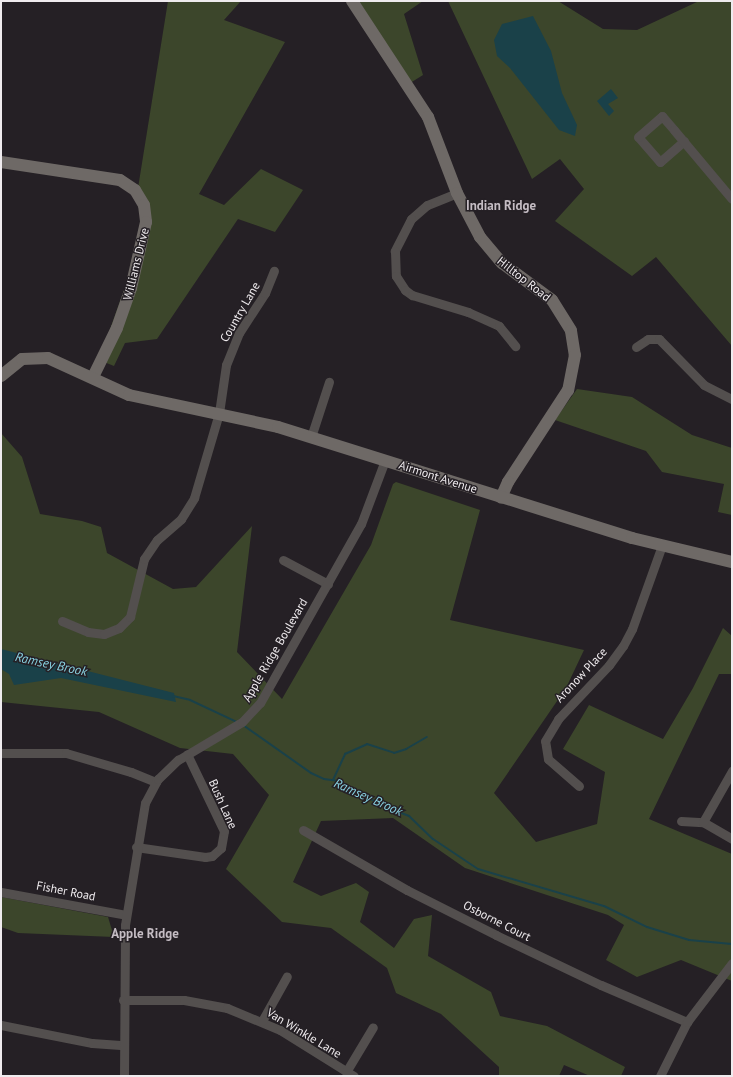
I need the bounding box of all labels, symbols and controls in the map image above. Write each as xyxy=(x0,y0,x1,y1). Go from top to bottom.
district label: Indian Ridge xyxy=(466,198,536,214)
street label: Williams Drive xyxy=(120,226,152,302)
street label: Hilltop Road xyxy=(494,254,554,304)
street label: Country Lane xyxy=(217,279,263,345)
street label: Airmont Avenue xyxy=(397,458,479,496)
street label: Apple Ridge Boulevard xyxy=(240,596,310,704)
street label: Aronow Place xyxy=(552,645,610,705)
water label: Ramsey Brook xyxy=(13,650,89,680)
water label: Ramsey Brook xyxy=(331,776,405,820)
street label: Bush Lane xyxy=(206,777,240,831)
street label: Fisher Road xyxy=(35,878,97,904)
street label: Osborne Court xyxy=(461,898,533,944)
district label: Apple Ridge xyxy=(111,926,179,942)
street label: Van Winkle Lane xyxy=(264,1005,344,1061)

